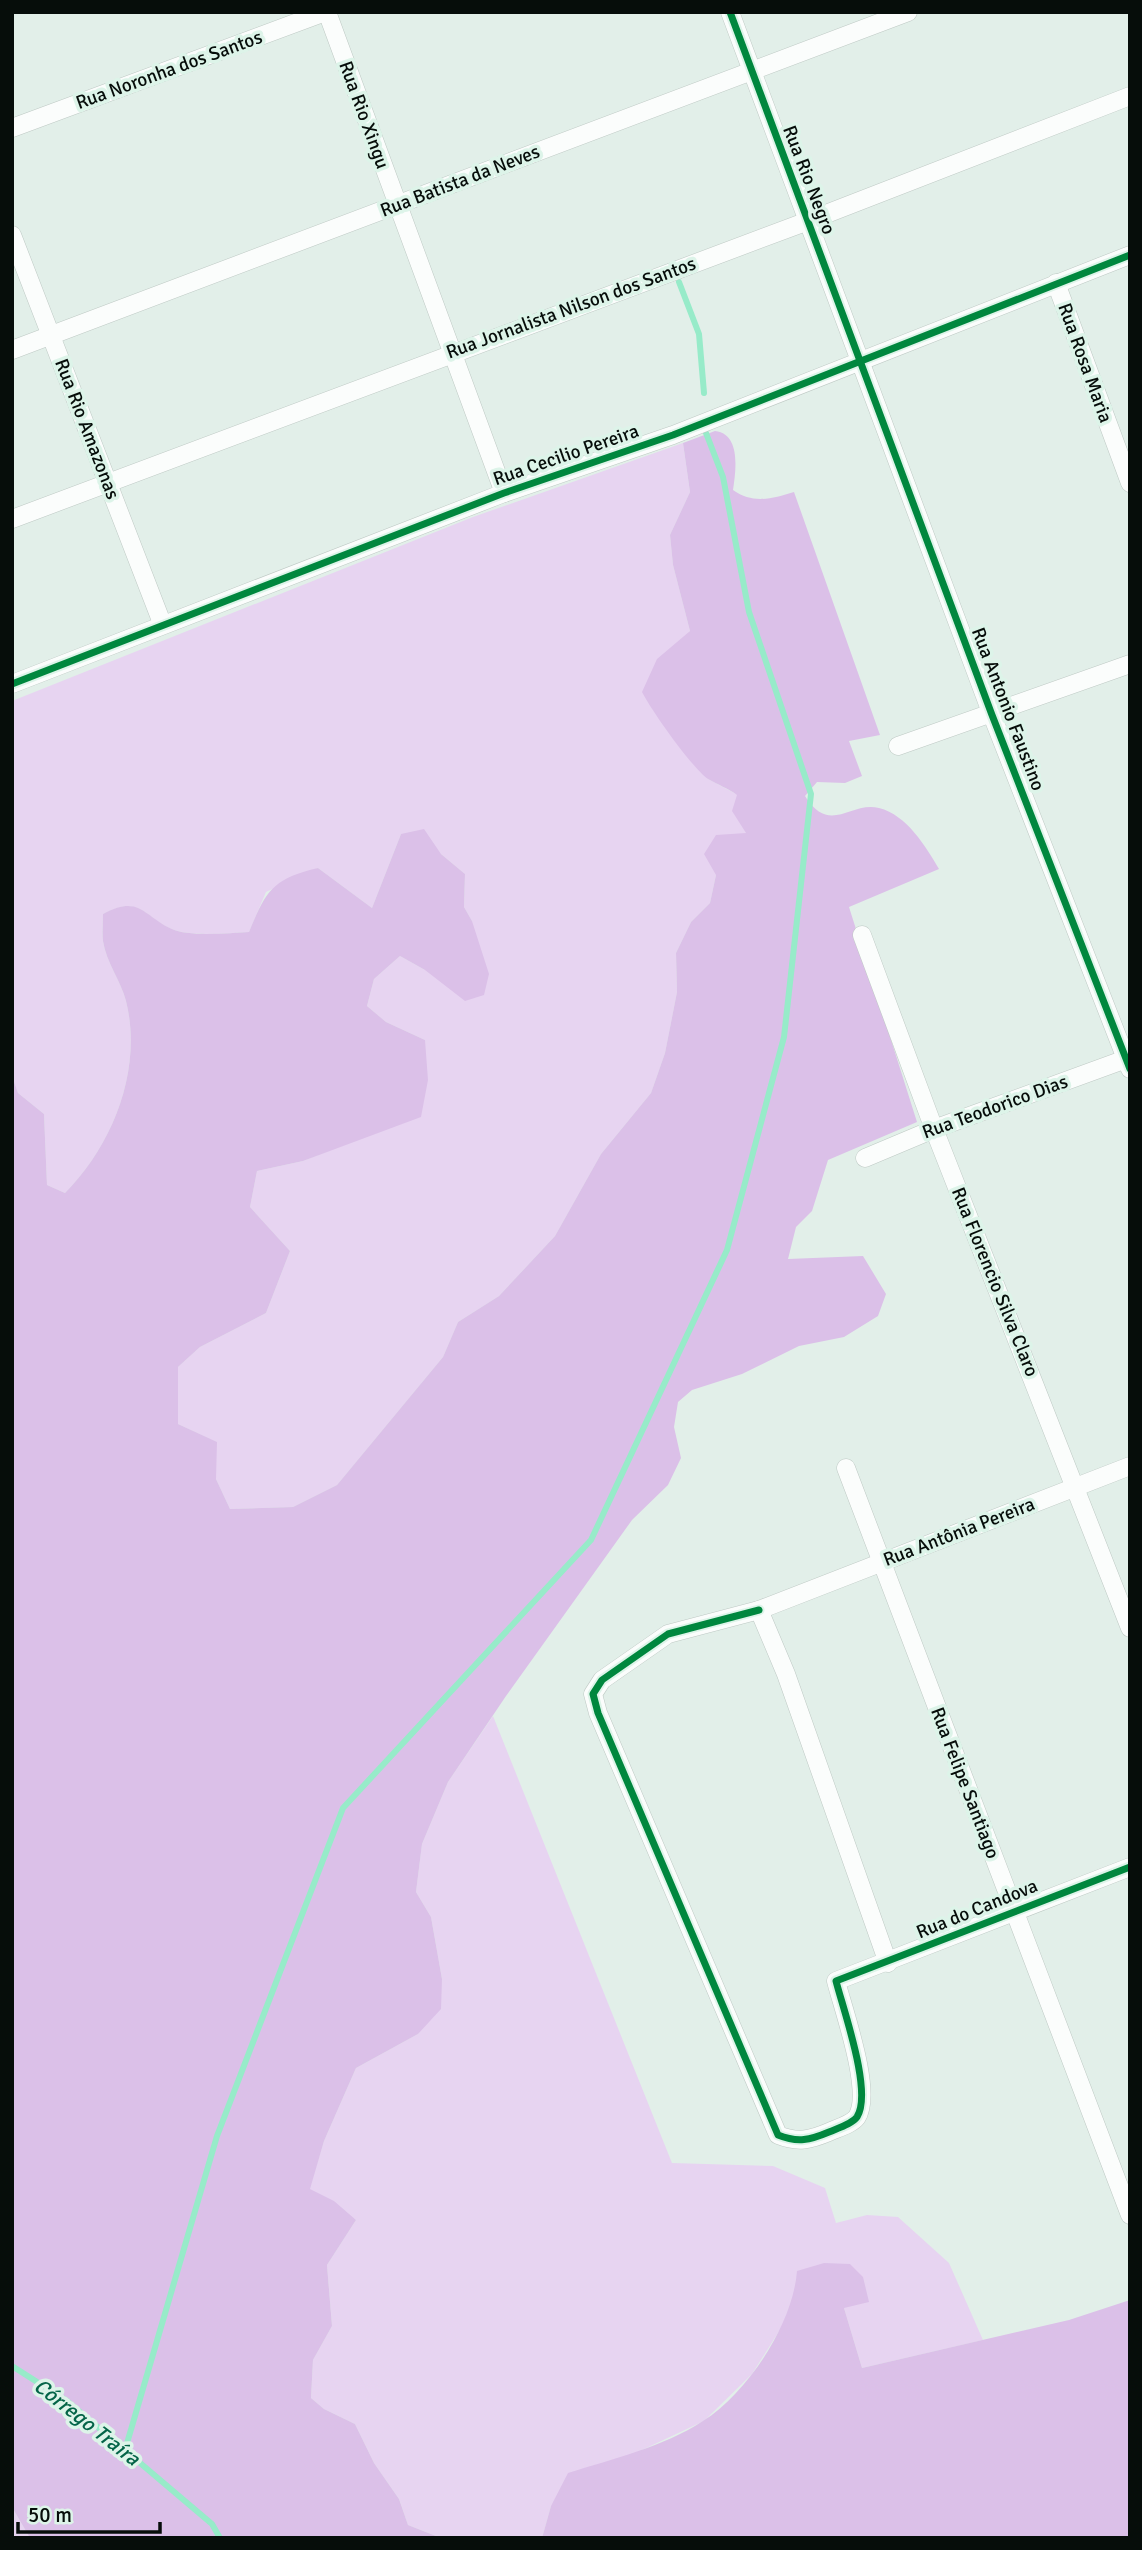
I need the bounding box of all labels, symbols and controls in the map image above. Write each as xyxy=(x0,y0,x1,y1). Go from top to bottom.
street label: Rua Noronha dos Santos xyxy=(72,25,266,115)
street label: Rua Rio Xingu xyxy=(333,58,395,172)
street label: Rua Rio Negro xyxy=(777,122,841,238)
street label: Rua Batista da Neves xyxy=(377,139,543,223)
street label: Rua Jornalista Nilson dos Santos xyxy=(443,252,699,364)
street label: Rua Rosa Maria xyxy=(1052,300,1118,426)
street label: Rua Rio Amazonas xyxy=(49,355,125,503)
street label: Rua Cecilio Pereira xyxy=(490,419,642,491)
street label: Rua Antonio Faustino xyxy=(966,624,1050,794)
street label: Rua Teodorico Dias xyxy=(919,1070,1071,1144)
street label: Rua Florencio Silva Claro xyxy=(946,1184,1044,1380)
street label: Rua Antônia Pereira xyxy=(880,1492,1038,1572)
street label: Rua Felipe Santiago xyxy=(925,1704,1005,1862)
street label: Rua do Candova xyxy=(913,1874,1041,1944)
water label: Córrego Traíra xyxy=(29,2373,146,2472)
scale bar xyxy=(18,2490,159,2534)
text: 50 m xyxy=(28,2502,72,2528)

